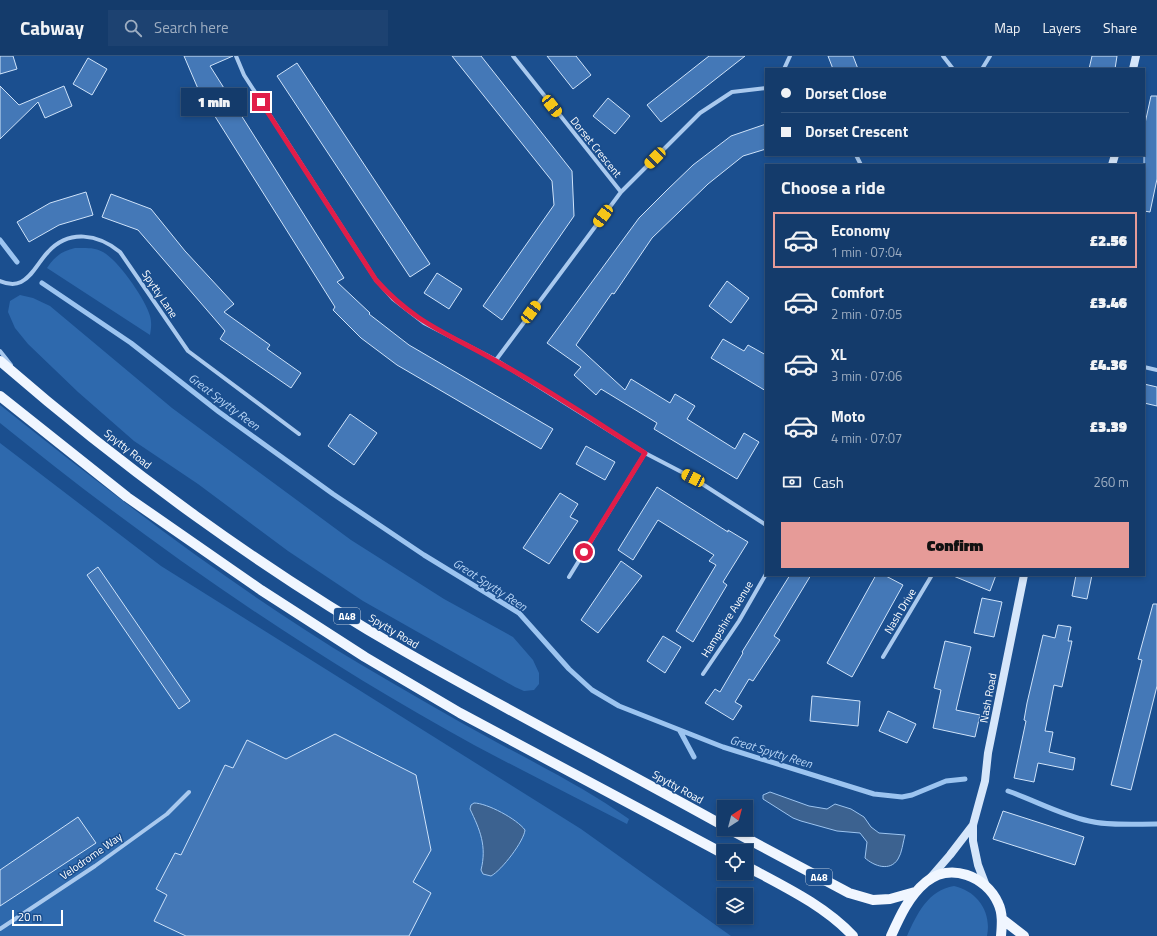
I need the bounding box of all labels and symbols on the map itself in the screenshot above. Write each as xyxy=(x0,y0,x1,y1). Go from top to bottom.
callout: 1 min xyxy=(181,88,247,116)
route end xyxy=(252,93,270,111)
car xyxy=(540,93,564,119)
street label: Dorset Crescent xyxy=(567,113,626,181)
car xyxy=(642,145,668,171)
car xyxy=(591,203,615,229)
street label: Spytty Lane xyxy=(138,267,182,322)
car xyxy=(519,299,543,325)
water label: Great Spytty Reen xyxy=(185,368,265,435)
street label: Spytty Road xyxy=(101,425,155,473)
car xyxy=(680,467,706,489)
route start xyxy=(575,543,593,561)
water label: Great Spytty Reen xyxy=(449,553,532,616)
street label: Hampshire Avenue xyxy=(697,577,757,660)
street label: Nash Drive xyxy=(880,585,920,637)
road number: A48 xyxy=(334,608,360,624)
street label: Spytty Road xyxy=(366,610,422,652)
street label: Nash Road xyxy=(975,672,1001,724)
water label: Great Spytty Reen xyxy=(728,730,816,773)
street label: Spytty Road xyxy=(650,766,707,808)
north arrow xyxy=(717,800,753,836)
street label: Velodrome Way xyxy=(57,828,126,883)
road number: A48 xyxy=(806,869,832,885)
scale bar xyxy=(12,908,63,927)

